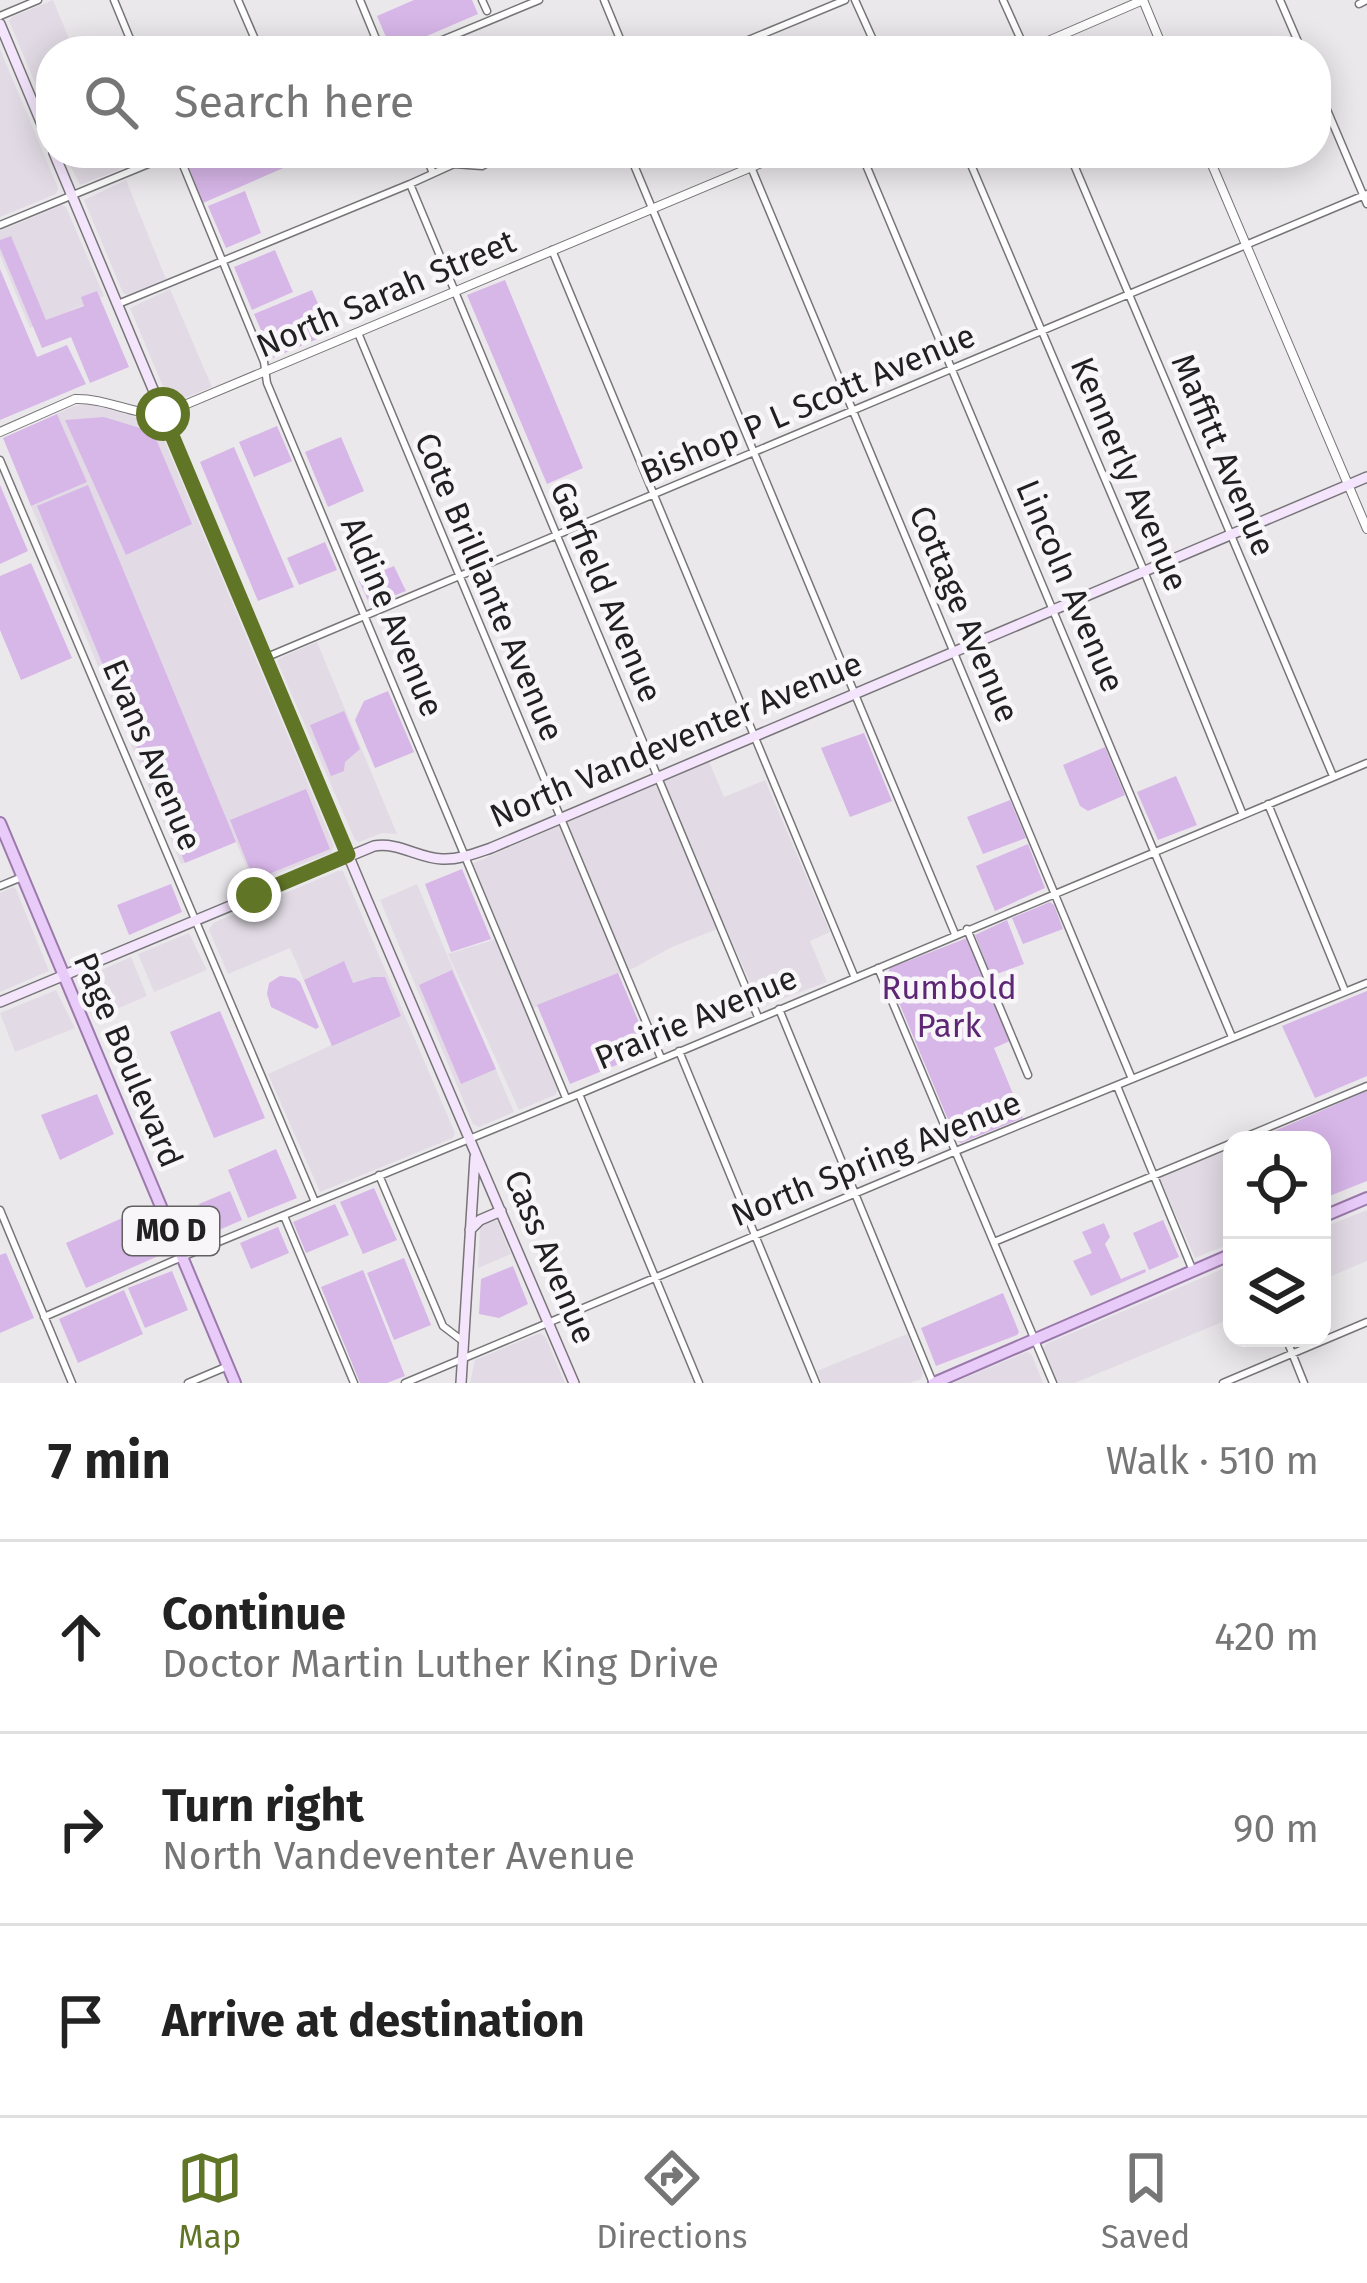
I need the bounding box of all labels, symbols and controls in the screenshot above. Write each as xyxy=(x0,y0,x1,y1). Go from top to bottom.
search box xyxy=(36,36,1331,168)
icon: search xyxy=(78,69,144,135)
text: Search here xyxy=(174,75,414,129)
street label: North Sarah Street xyxy=(250,221,522,367)
street label: Bishop P L Scott Avenue xyxy=(635,315,981,493)
street label: Maffitt Avenue xyxy=(1162,348,1284,562)
street label: Kennerly Avenue xyxy=(1062,351,1196,597)
route start xyxy=(136,387,190,441)
street label: Cote Brilliante Avenue xyxy=(406,427,572,747)
street label: Lincoln Avenue xyxy=(1007,474,1133,698)
street label: Garfield Avenue xyxy=(541,476,671,708)
street label: Cottage Avenue xyxy=(900,500,1028,728)
street label: Aldine Avenue xyxy=(332,511,452,723)
street label: North Vandeventer Avenue xyxy=(484,643,868,837)
street label: Evans Avenue xyxy=(94,653,210,857)
route end xyxy=(227,868,281,922)
street label: Page Boulevard xyxy=(65,947,191,1173)
street label: Prairie Avenue xyxy=(589,957,803,1079)
park label: Rumbold Park xyxy=(881,968,1017,1046)
street label: North Spring Avenue xyxy=(725,1083,1027,1235)
map controls xyxy=(1223,1131,1331,1347)
button: locate xyxy=(1223,1131,1331,1239)
street label: Cass Avenue xyxy=(496,1164,604,1350)
road number: MO D xyxy=(123,1207,219,1255)
button: layers xyxy=(1223,1239,1331,1347)
text: 7 min xyxy=(48,1430,171,1492)
text: Walk · 510 m xyxy=(1106,1438,1319,1484)
text: Continue xyxy=(162,1587,346,1641)
icon: ahead xyxy=(48,1604,114,1670)
text: 420 m xyxy=(1214,1614,1319,1660)
text: Doctor Martin Luther King Drive xyxy=(162,1641,719,1687)
text: Turn right xyxy=(162,1779,364,1833)
icon: right xyxy=(48,1796,114,1862)
text: 90 m xyxy=(1233,1806,1319,1852)
text: North Vandeventer Avenue xyxy=(162,1833,635,1879)
icon: arrive xyxy=(48,1988,114,2054)
text: Arrive at destination xyxy=(162,1994,585,2048)
tab: Map xyxy=(177,2145,243,2257)
tab: Directions xyxy=(596,2145,748,2257)
tab: Saved xyxy=(1101,2145,1190,2257)

